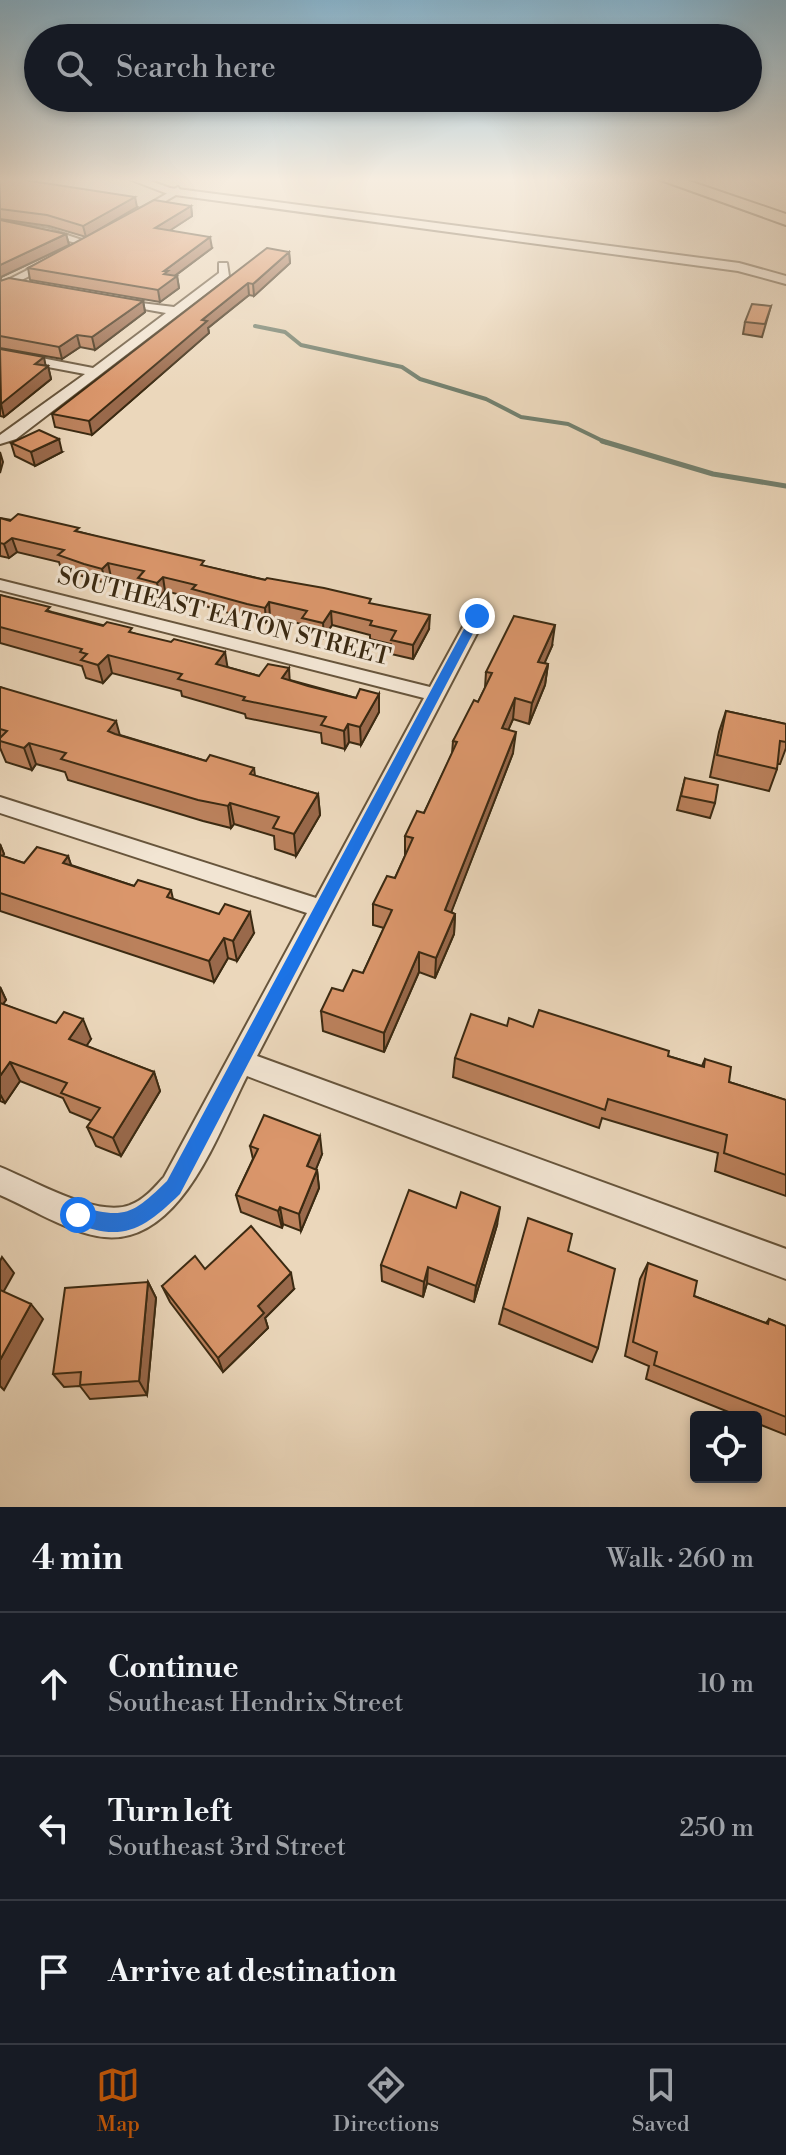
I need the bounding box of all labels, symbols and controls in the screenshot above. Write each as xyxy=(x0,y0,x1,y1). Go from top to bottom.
search box xyxy=(24,24,762,112)
icon: search xyxy=(52,46,96,90)
text: Search here xyxy=(116,49,276,87)
street label: SOUTHEAST EATON STREET xyxy=(54,561,394,673)
route end xyxy=(459,598,495,634)
route start xyxy=(60,1197,96,1233)
map controls xyxy=(690,1411,762,1483)
button: locate xyxy=(690,1411,762,1483)
text: 4 min xyxy=(32,1538,123,1580)
text: Walk · 260 m xyxy=(607,1543,754,1575)
text: Continue xyxy=(108,1649,239,1687)
icon: ahead xyxy=(32,1662,76,1706)
text: 10 m xyxy=(698,1668,754,1700)
text: Southeast Hendrix Street xyxy=(108,1687,404,1719)
text: Turn left xyxy=(108,1793,232,1831)
icon: left xyxy=(32,1806,76,1850)
text: 250 m xyxy=(679,1812,754,1844)
text: Southeast 3rd Street xyxy=(108,1831,346,1863)
icon: arrive xyxy=(32,1950,76,1994)
text: Arrive at destination xyxy=(108,1953,397,1991)
tab: Map xyxy=(96,2063,140,2138)
tab: Directions xyxy=(333,2063,439,2138)
tab: Saved xyxy=(632,2063,690,2138)

